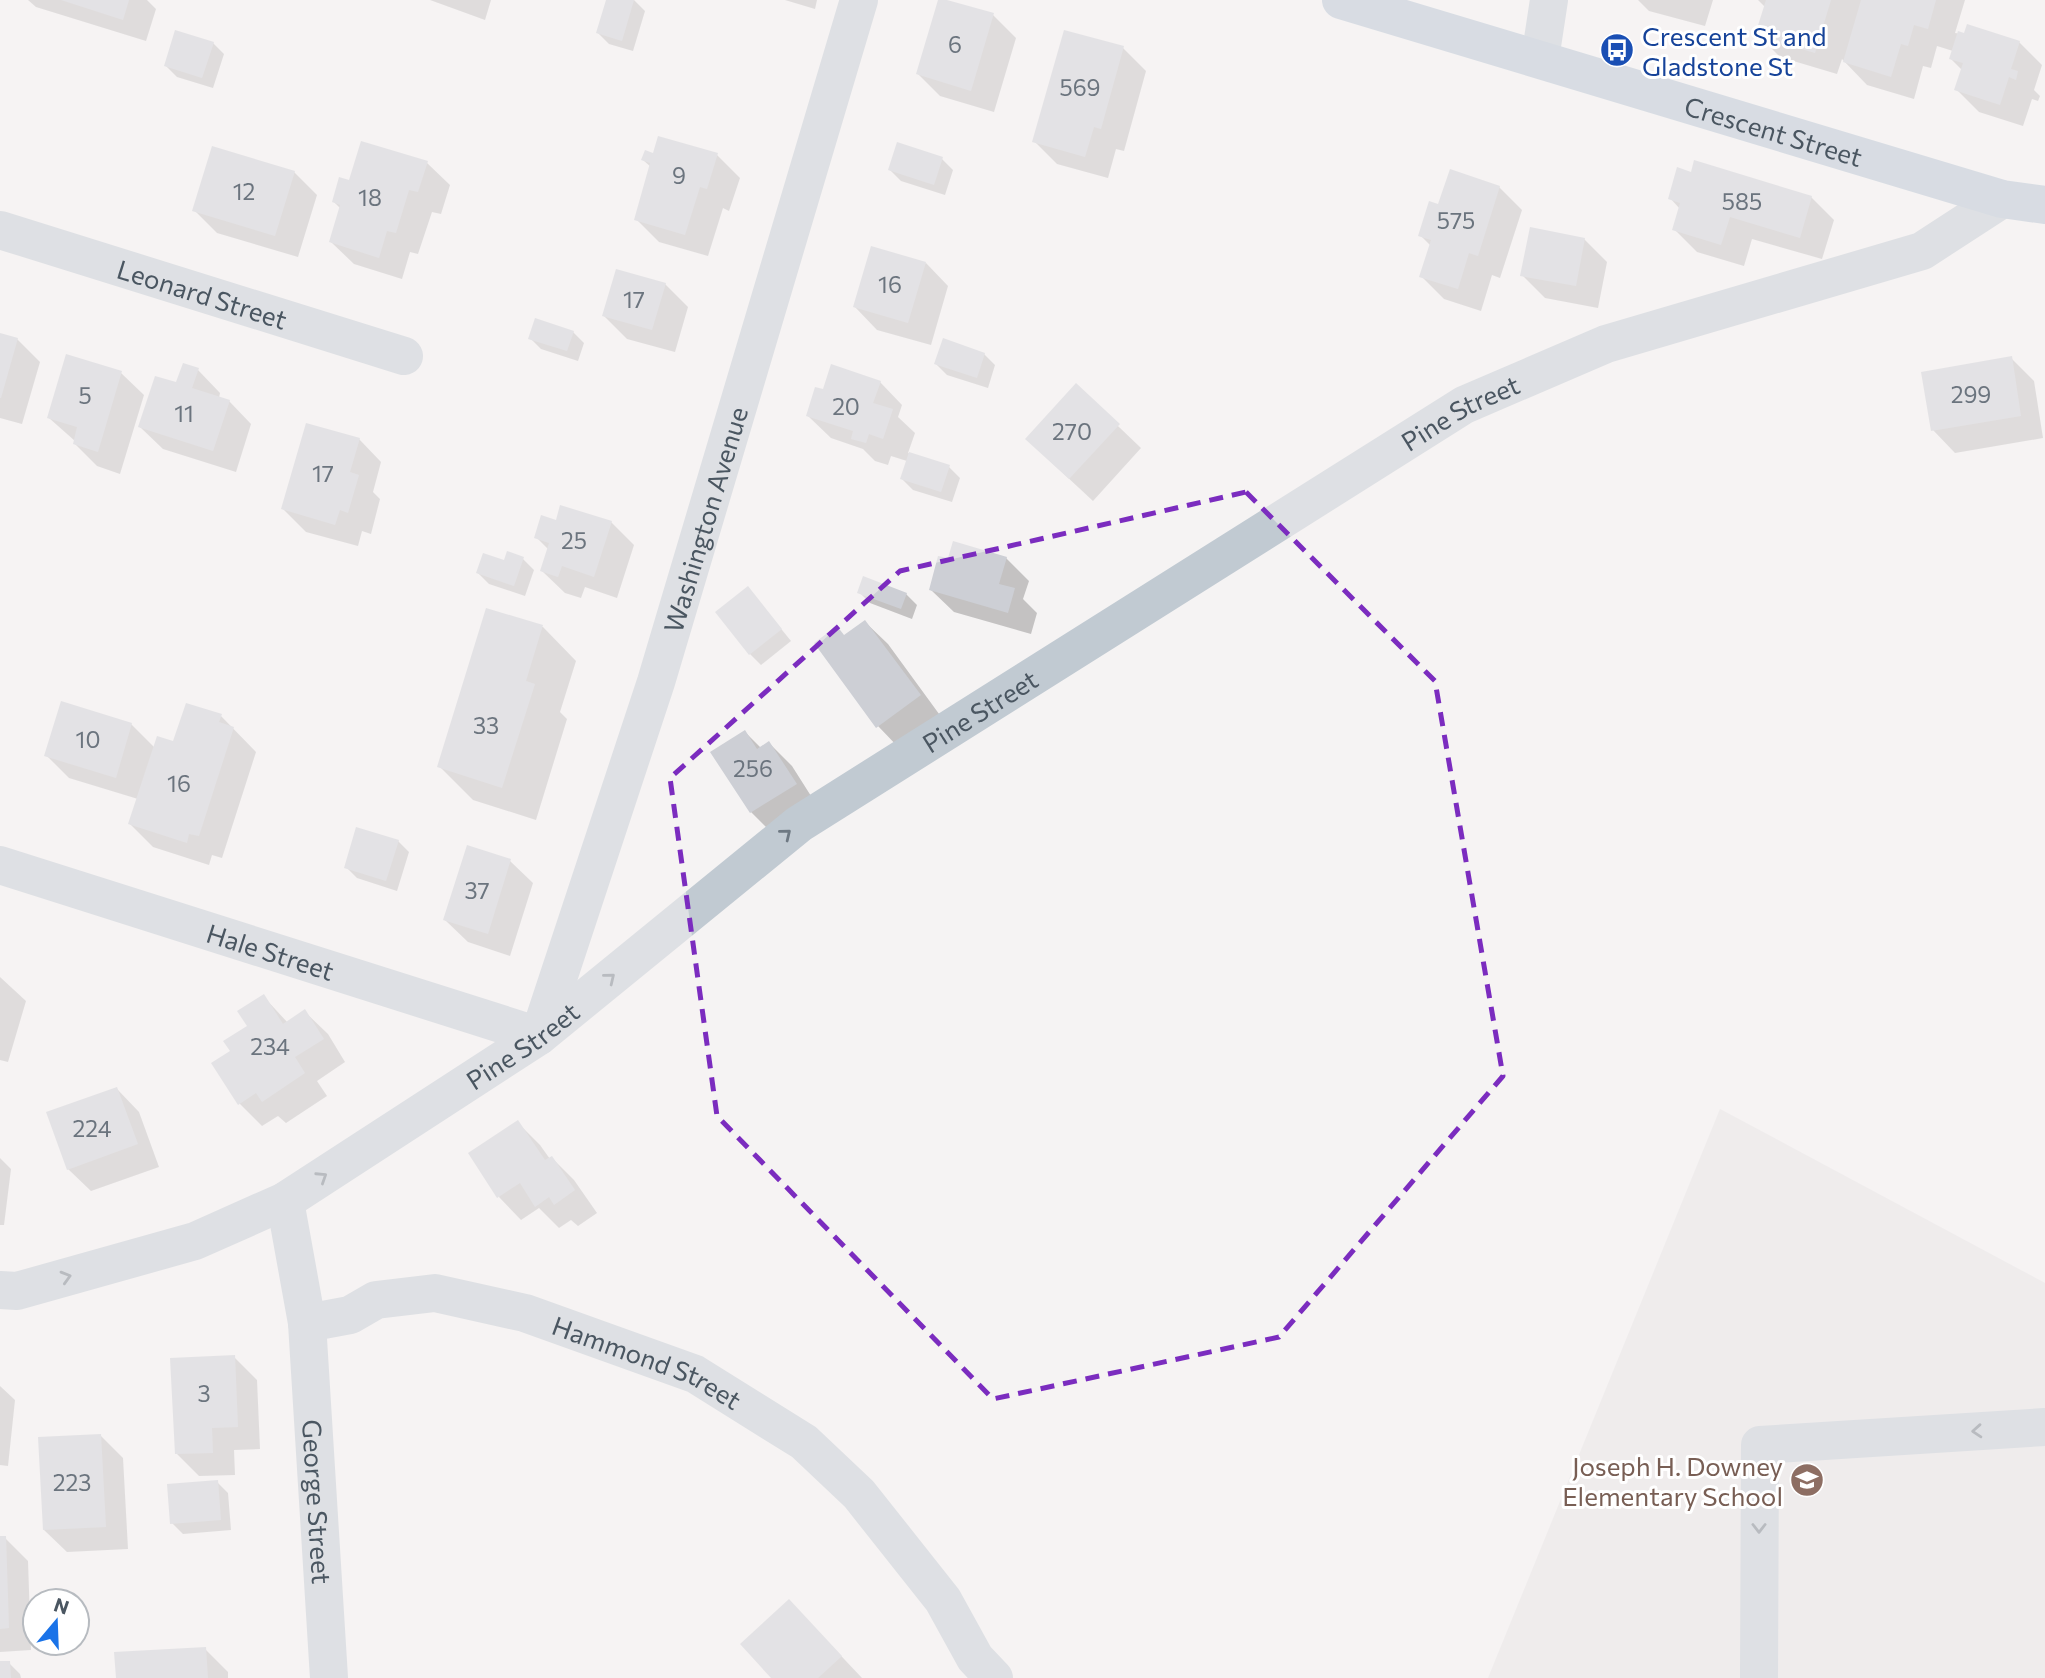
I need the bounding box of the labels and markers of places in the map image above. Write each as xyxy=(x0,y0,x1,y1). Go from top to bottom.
place label: Crescent St and Gladstone St xyxy=(1642,20,1827,81)
bus stop icon: Crescent St and Gladstone St xyxy=(1598,31,1636,69)
place label: Joseph H. Downey Elementary School xyxy=(1562,1450,1783,1511)
school or university icon: Joseph H. Downey Elementary School xyxy=(1788,1461,1826,1499)

